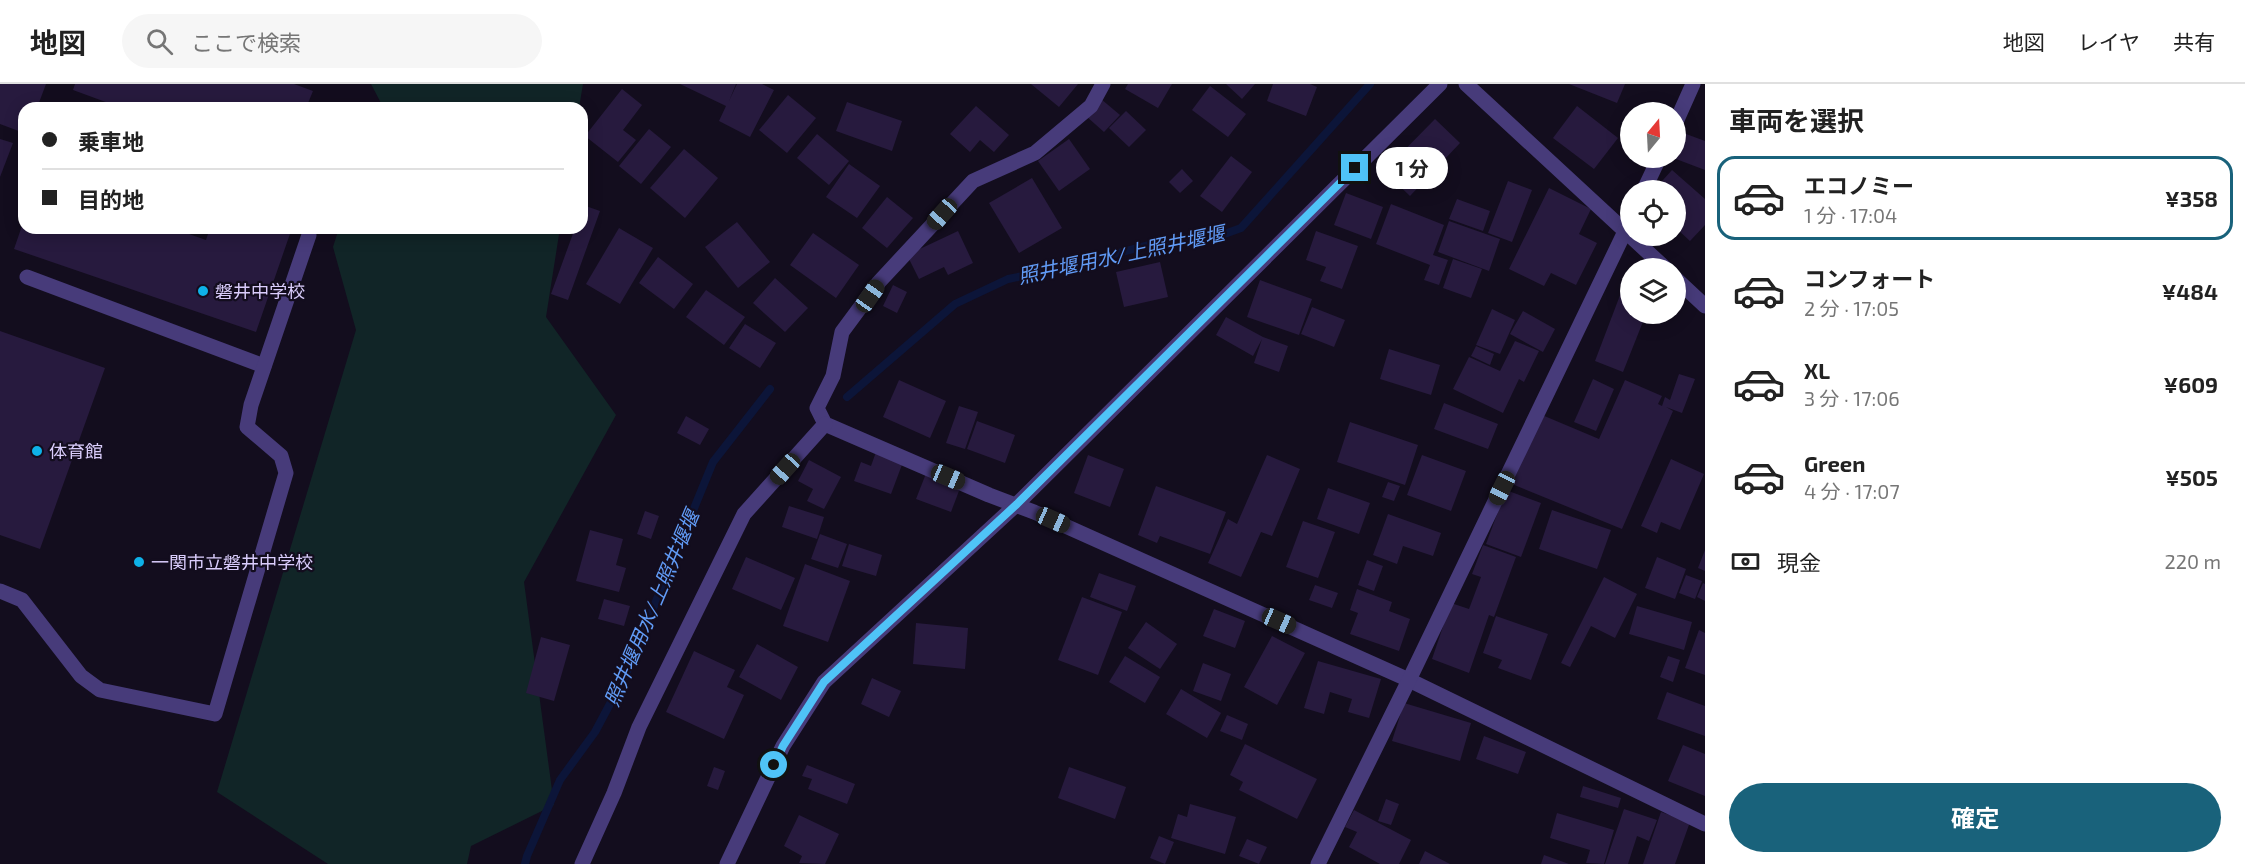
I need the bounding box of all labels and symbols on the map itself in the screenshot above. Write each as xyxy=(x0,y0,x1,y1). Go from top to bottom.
north arrow xyxy=(1620,102,1686,168)
callout: 1 分 xyxy=(1376,147,1448,189)
route end xyxy=(1341,154,1368,181)
car xyxy=(923,195,961,233)
water label: 照井堰用水/上照井堰堰 xyxy=(1016,220,1230,288)
car xyxy=(852,276,888,316)
place label: 磐井中学校 xyxy=(215,280,305,302)
marker: 磐井中学校 xyxy=(196,284,210,298)
place label: 体育館 xyxy=(49,440,103,462)
marker: 体育館 xyxy=(30,444,44,458)
car xyxy=(766,450,804,488)
car xyxy=(928,462,968,492)
car xyxy=(1486,468,1518,508)
water label: 照井堰用水/上照井堰堰 xyxy=(599,503,705,710)
car xyxy=(1033,504,1073,536)
place label: 一関市立磐井中学校 xyxy=(151,551,313,573)
marker: 一関市立磐井中学校 xyxy=(132,555,146,569)
car xyxy=(1259,605,1299,637)
route start xyxy=(760,751,787,778)

